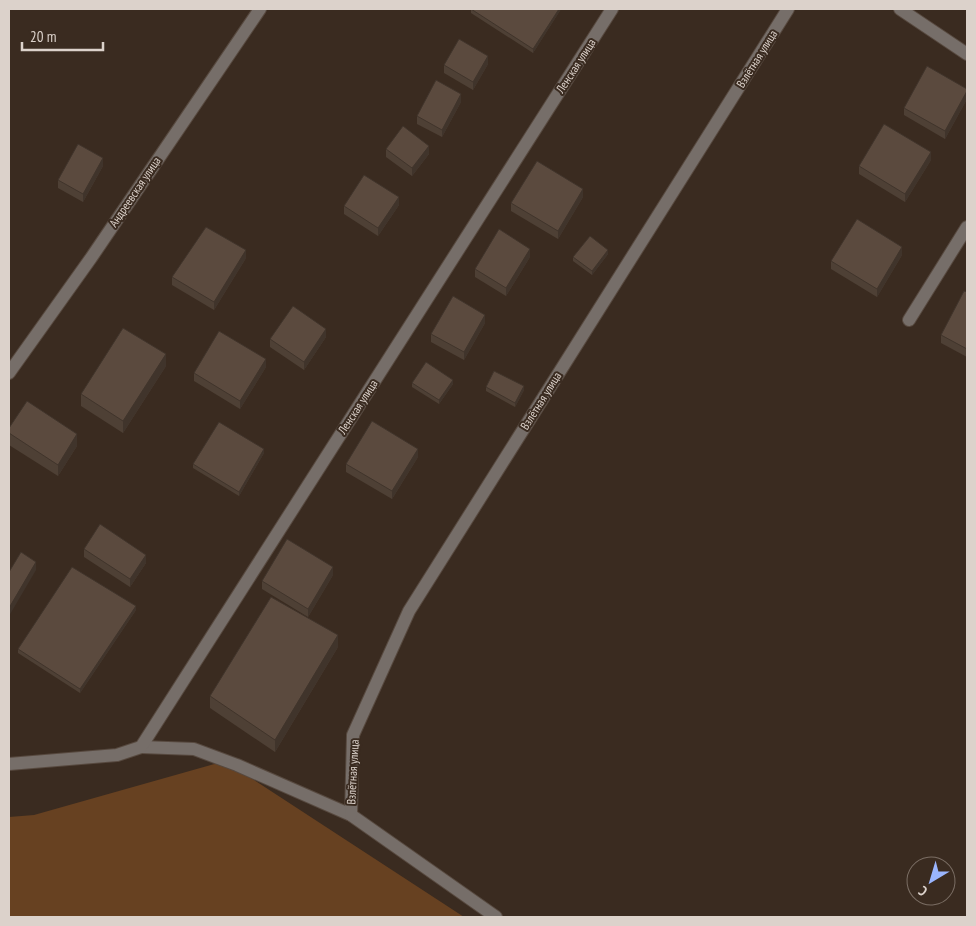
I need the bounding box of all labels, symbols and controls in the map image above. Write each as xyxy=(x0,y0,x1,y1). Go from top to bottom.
scale bar xyxy=(22,20,104,52)
text: 20 m xyxy=(30,27,56,46)
street label: Взлётная улица xyxy=(733,27,780,90)
street label: Ленская улица xyxy=(552,36,599,97)
street label: Андреевская улица xyxy=(106,154,164,230)
street label: Взлётная улица xyxy=(517,369,564,432)
street label: Ленская улица xyxy=(334,377,381,438)
street label: Взлётная улица xyxy=(343,739,362,805)
north arrow xyxy=(906,856,956,906)
text: С xyxy=(914,882,931,900)

